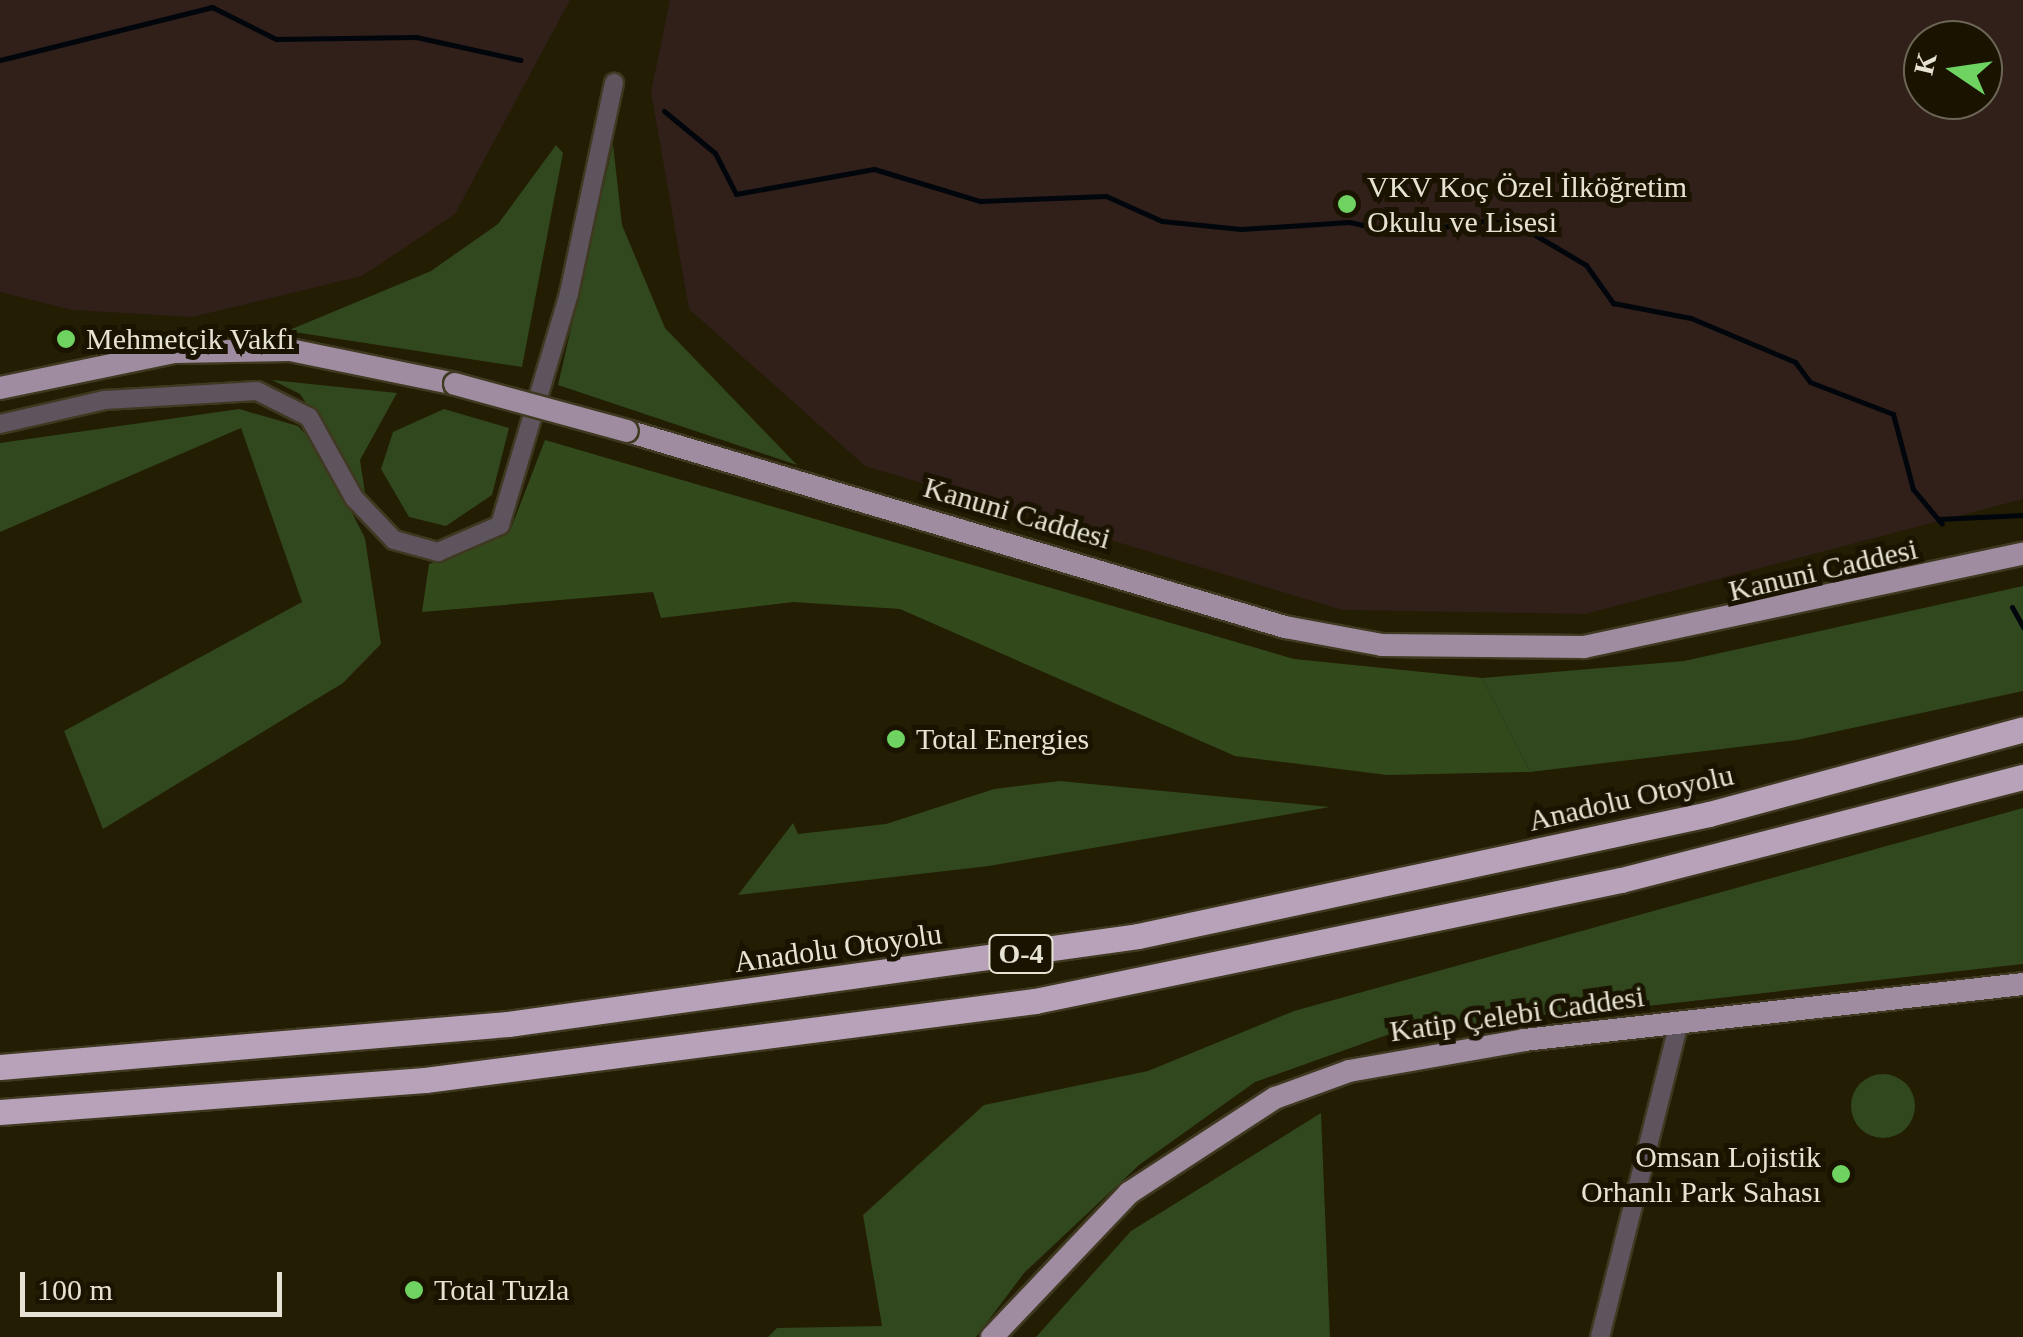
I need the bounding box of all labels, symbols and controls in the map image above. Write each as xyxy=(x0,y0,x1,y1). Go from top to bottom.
north arrow xyxy=(1903,20,2003,120)
text: K xyxy=(1908,49,1943,78)
place label: VKV Koç Özel İlköğretim Okulu ve Lisesi xyxy=(1367,169,1688,240)
marker: VKV Koç Özel İlköğretim Okulu ve Lisesi xyxy=(1336,193,1358,215)
place label: Mehmetçik Vakfı xyxy=(86,321,295,357)
marker: Mehmetçik Vakfı xyxy=(55,328,77,350)
street label: Kanuni Caddesi xyxy=(920,469,1114,557)
street label: Kanuni Caddesi xyxy=(1725,531,1921,609)
place label: Total Energies xyxy=(916,721,1089,757)
marker: Total Energies xyxy=(885,728,907,750)
street label: Anadolu Otoyolu xyxy=(1525,757,1737,839)
street label: Anadolu Otoyolu xyxy=(732,916,944,980)
road number: O-4 xyxy=(986,931,1056,977)
street label: Katip Çelebi Caddesi xyxy=(1387,978,1647,1050)
place label: Omsan Lojistik Orhanlı Park Sahası xyxy=(1581,1139,1821,1210)
marker: Omsan Lojistik Orhanlı Park Sahası xyxy=(1830,1163,1852,1185)
scale bar xyxy=(25,1252,288,1314)
place label: Total Tuzla xyxy=(434,1272,570,1308)
text: 100 m xyxy=(37,1273,113,1306)
marker: Total Tuzla xyxy=(403,1279,425,1301)

